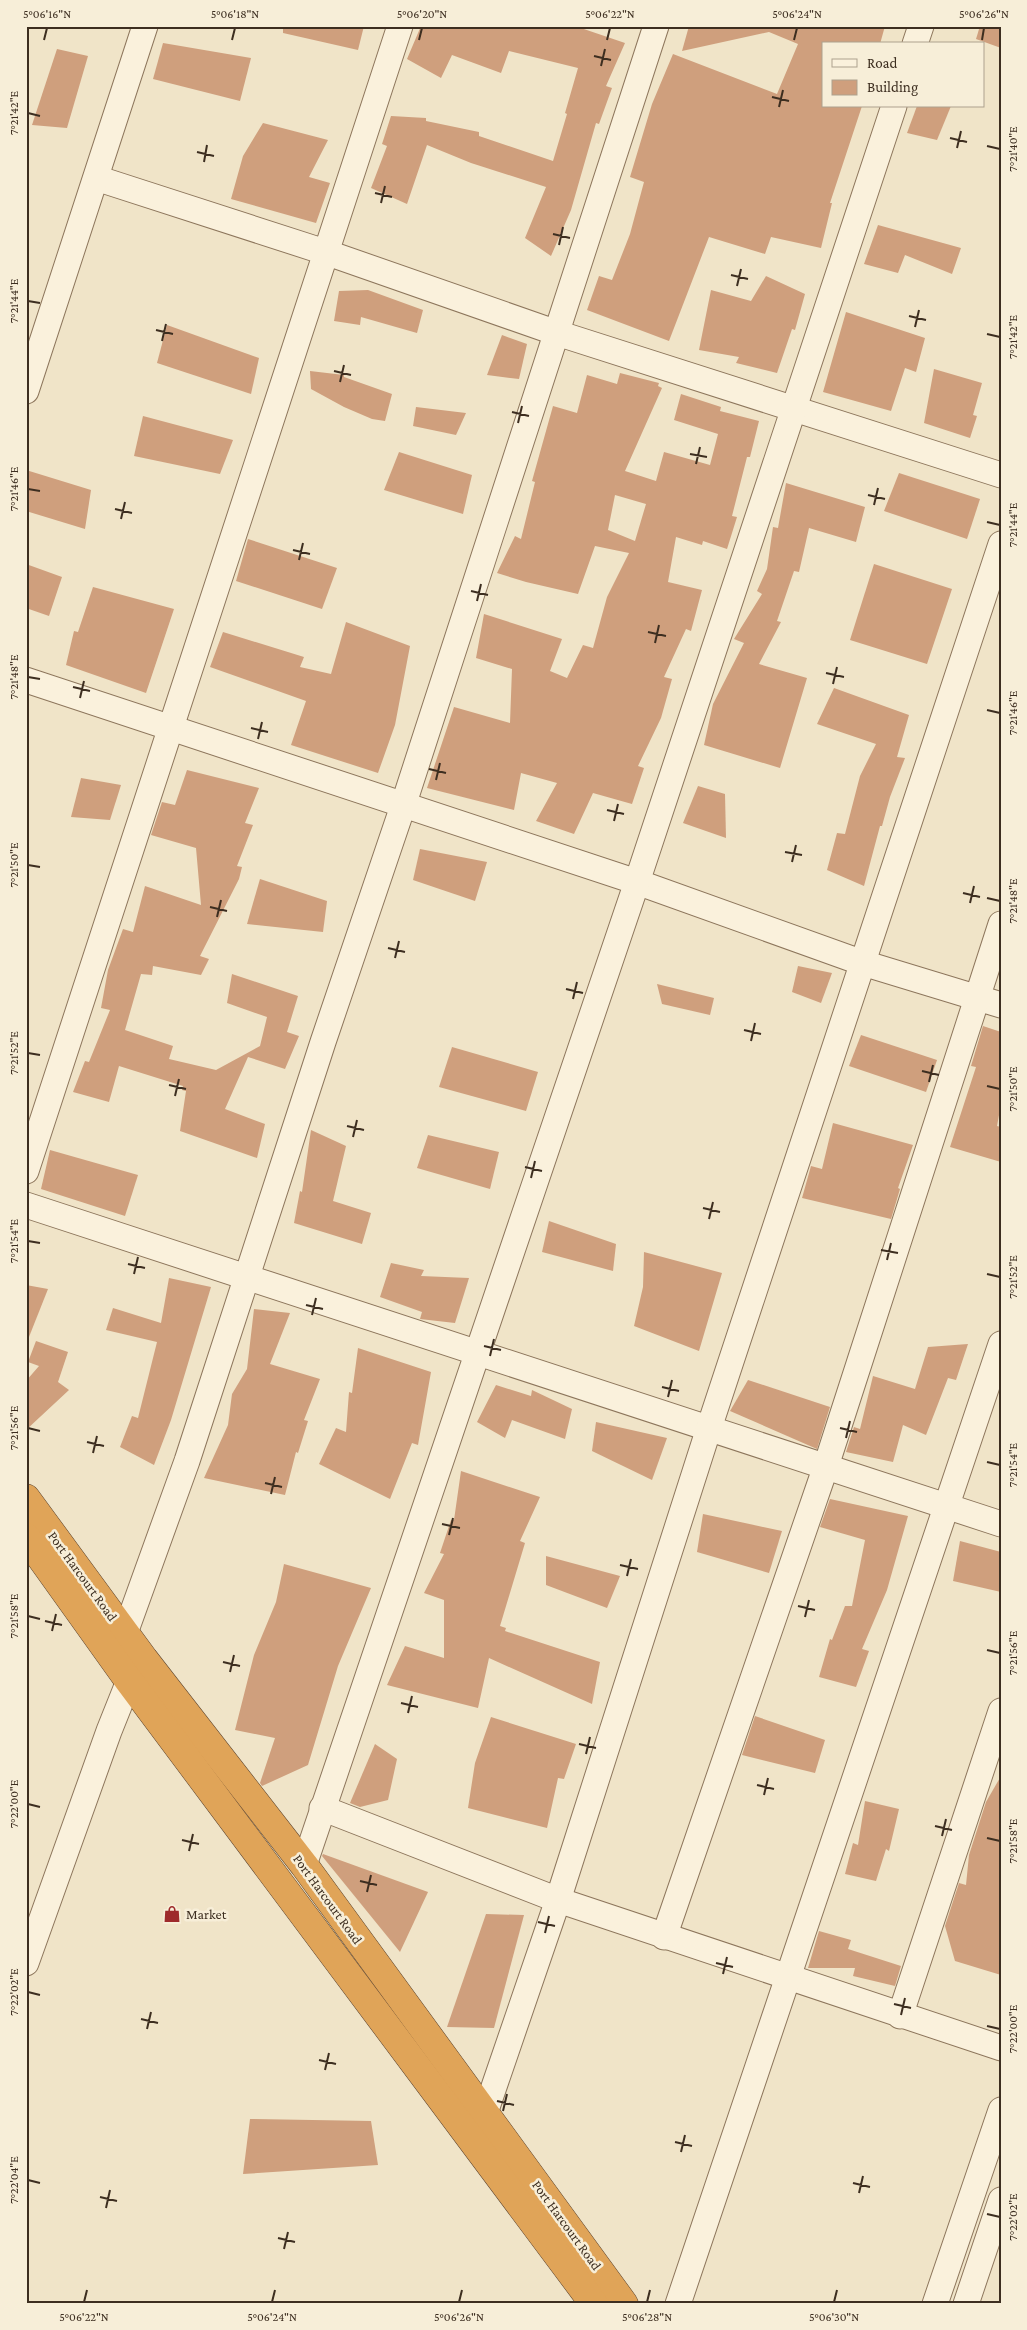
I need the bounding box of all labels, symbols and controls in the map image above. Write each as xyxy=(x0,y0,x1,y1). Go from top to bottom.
text: 5°06'16"N xyxy=(23,7,71,21)
text: 5°06'18"N xyxy=(211,7,259,21)
text: 5°06'20"N xyxy=(397,7,447,21)
text: 5°06'22"N xyxy=(585,7,635,21)
text: 5°06'24"N xyxy=(772,7,822,21)
text: 5°06'26"N xyxy=(959,7,1009,21)
legend xyxy=(822,42,984,108)
text: Road xyxy=(867,55,898,71)
text: Building xyxy=(867,79,918,96)
text: 7°21'42"E xyxy=(7,90,21,135)
text: 7°21'40"E xyxy=(1006,126,1020,172)
text: 7°21'44"E xyxy=(7,278,21,323)
text: 7°21'42"E xyxy=(1006,314,1020,359)
text: 7°21'46"E xyxy=(7,466,21,511)
text: 7°21'44"E xyxy=(1006,502,1020,547)
text: 7°21'48"E xyxy=(7,654,21,699)
text: 7°21'46"E xyxy=(1006,690,1020,735)
text: 7°21'50"E xyxy=(7,842,21,888)
text: 7°21'48"E xyxy=(1006,878,1020,923)
text: 7°21'52"E xyxy=(7,1031,21,1075)
text: 7°21'50"E xyxy=(1006,1066,1020,1112)
text: 7°21'54"E xyxy=(7,1218,21,1263)
text: 7°21'52"E xyxy=(1006,1255,1020,1299)
text: 7°21'56"E xyxy=(7,1405,21,1450)
text: 7°21'54"E xyxy=(1006,1442,1020,1487)
street label: Port Harcourt Road xyxy=(45,1528,121,1624)
text: 7°21'58"E xyxy=(7,1593,21,1638)
text: 7°21'56"E xyxy=(1006,1630,1020,1675)
text: 7°22'00"E xyxy=(7,1779,21,1828)
text: 7°21'58"E xyxy=(1006,1818,1020,1863)
street label: Port Harcourt Road xyxy=(290,1851,366,1947)
shop icon: Market xyxy=(162,1904,182,1924)
place label: Market xyxy=(186,1906,227,1922)
text: 7°22'02"E xyxy=(7,1968,21,2016)
text: 7°22'00"E xyxy=(1006,2004,1020,2053)
text: 7°22'04"E xyxy=(7,2156,21,2204)
street label: Port Harcourt Road xyxy=(529,2177,605,2273)
text: 7°22'02"E xyxy=(1006,2193,1020,2241)
text: 5°06'22"N xyxy=(59,2310,109,2324)
text: 5°06'24"N xyxy=(247,2310,297,2324)
text: 5°06'26"N xyxy=(434,2310,484,2324)
text: 5°06'28"N xyxy=(622,2310,672,2324)
text: 5°06'30"N xyxy=(809,2310,859,2324)

